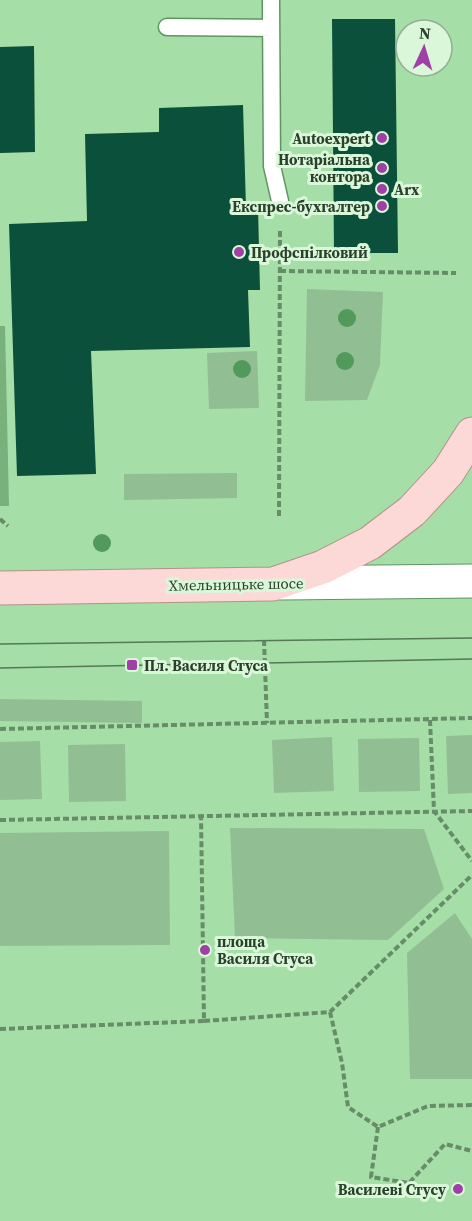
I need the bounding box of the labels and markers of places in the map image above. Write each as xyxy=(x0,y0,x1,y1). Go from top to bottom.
place label: Autoexpert xyxy=(292,128,371,149)
marker: Autoexpert xyxy=(375,131,389,145)
place label: Нотаріальна контора xyxy=(278,149,371,187)
marker: Нотаріальна контора xyxy=(375,161,389,175)
place label: Arx xyxy=(394,179,420,200)
marker: Arx xyxy=(375,182,389,196)
place label: Експрес-бухгалтер xyxy=(232,196,370,217)
marker: Експрес-бухгалтер xyxy=(375,199,389,213)
place label: Профспілковий xyxy=(251,242,368,263)
marker: Профспілковий xyxy=(232,245,246,259)
place label: Пл. Василя Стуса xyxy=(144,655,269,676)
marker: Пл. Василя Стуса xyxy=(125,658,139,672)
place label: площа Василя Стуса xyxy=(217,931,314,969)
marker: площа Василя Стуса xyxy=(198,943,212,957)
place label: Василеві Стусу xyxy=(338,1179,446,1200)
marker: Василеві Стусу xyxy=(451,1182,465,1196)

